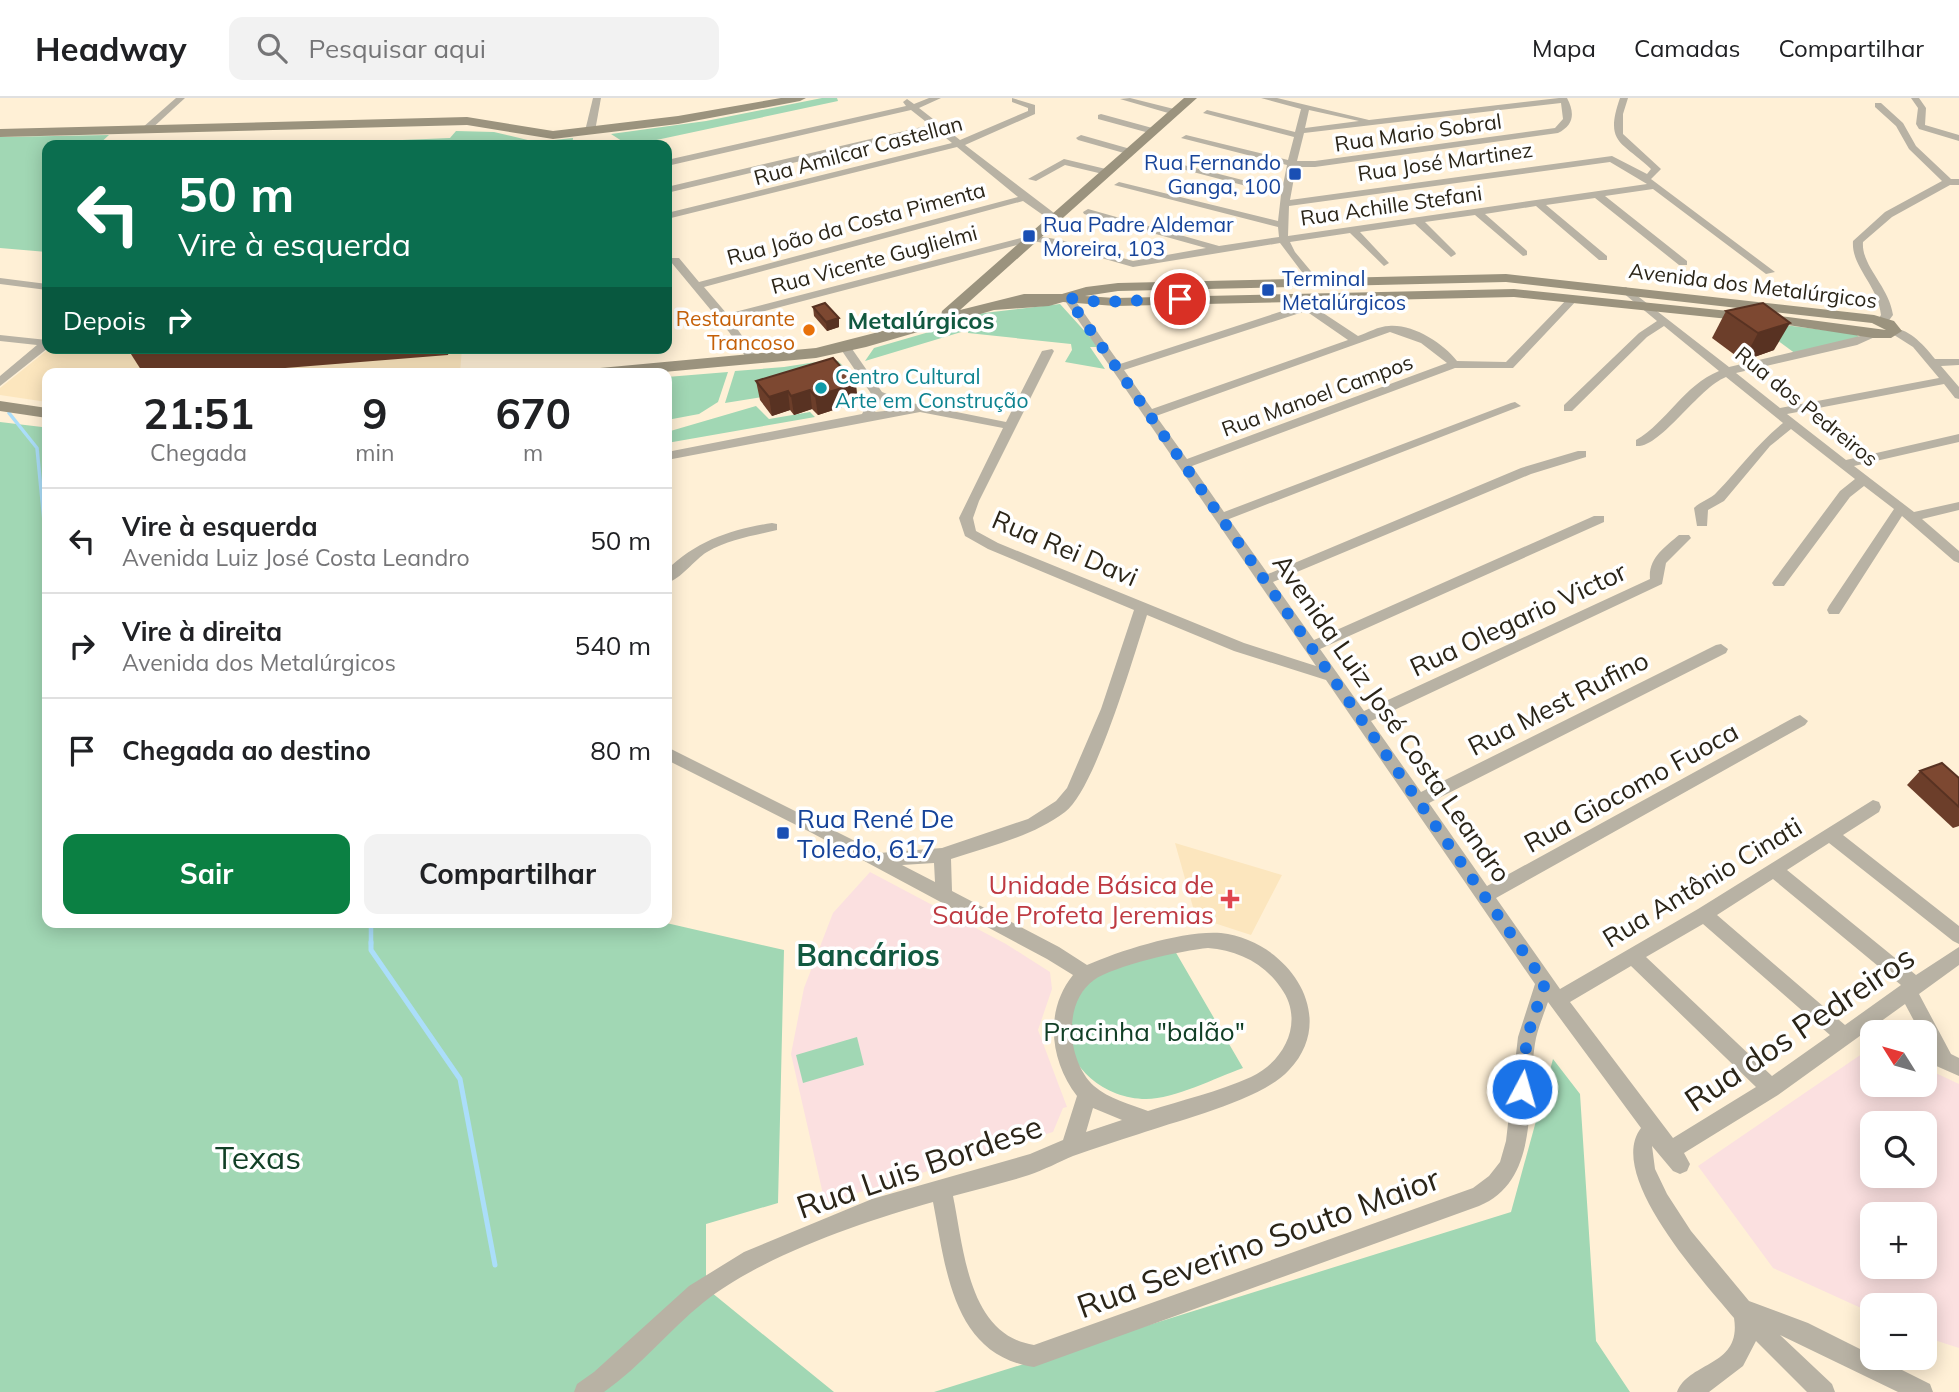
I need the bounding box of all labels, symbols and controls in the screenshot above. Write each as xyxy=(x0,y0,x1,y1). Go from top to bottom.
search box xyxy=(229,17,719,80)
text: Headway xyxy=(35,28,187,69)
icon: search xyxy=(253,29,291,67)
text: Pesquisar aqui xyxy=(309,32,486,65)
text: Mapa xyxy=(1532,33,1596,63)
text: Camadas xyxy=(1634,33,1741,63)
text: Compartilhar xyxy=(1779,33,1924,63)
street label: Rua Mario Sobral xyxy=(1333,107,1503,157)
street label: Rua Amilcar Castellan xyxy=(751,110,965,190)
street label: Rua José Martinez xyxy=(1356,136,1534,186)
place label: Rua Fernando Ganga, 100 xyxy=(1144,149,1281,199)
text: 50 m xyxy=(178,163,294,224)
marker: Rua Fernando Ganga, 100 xyxy=(1287,166,1303,182)
icon: left xyxy=(63,168,154,259)
street label: Rua João da Costa Pimenta xyxy=(724,176,988,270)
street label: Rua Achille Stefani xyxy=(1298,179,1484,231)
place label: Rua Padre Aldemar Moreira, 103 xyxy=(1043,211,1234,261)
street label: Rua Vicente Guglielmi xyxy=(768,219,980,299)
text: Vire à esquerda xyxy=(178,224,411,264)
marker: Rua Padre Aldemar Moreira, 103 xyxy=(1021,228,1037,244)
street label: Avenida dos Metalúrgicos xyxy=(1627,257,1879,313)
place label: Terminal Metalúrgicos xyxy=(1282,265,1406,315)
pin xyxy=(1150,269,1210,329)
icon: arrive xyxy=(1161,280,1199,318)
marker: Terminal Metalúrgicos xyxy=(1260,282,1276,298)
icon: right xyxy=(160,301,198,339)
text: Depois xyxy=(63,304,146,337)
place label: Restaurante Trancoso xyxy=(676,305,795,355)
district label: Metalúrgicos xyxy=(847,305,995,335)
marker: Restaurante Trancoso xyxy=(801,322,817,338)
street label: Rua dos Pedreiros xyxy=(1730,340,1884,472)
street label: Rua Manoel Campos xyxy=(1218,348,1416,442)
place label: Centro Cultural Arte em Construção xyxy=(835,363,1028,413)
marker: Centro Cultural Arte em Construção xyxy=(813,380,829,396)
text: 21:51 xyxy=(143,387,254,440)
text: 9 xyxy=(362,387,387,440)
text: 670 xyxy=(495,387,571,440)
text: Chegada xyxy=(150,438,247,467)
text: min xyxy=(355,438,394,467)
text: m xyxy=(523,438,543,467)
street label: Rua Rei Davi xyxy=(987,503,1143,593)
text: Vire à esquerda xyxy=(122,510,318,543)
icon: left xyxy=(63,522,101,560)
text: 50 m xyxy=(590,524,651,557)
text: Avenida Luiz José Costa Leandro xyxy=(122,543,470,572)
street label: Avenida Luiz José Costa Leandro xyxy=(1266,548,1518,888)
street label: Rua Olegario Victor xyxy=(1405,554,1632,684)
text: Vire à direita xyxy=(122,615,282,648)
icon: right xyxy=(63,627,101,665)
text: 540 m xyxy=(575,629,651,662)
street label: Rua Mest Rufino xyxy=(1462,643,1654,763)
text: Avenida dos Metalúrgicos xyxy=(122,648,396,677)
street label: Rua Giocomo Fuoca xyxy=(1518,714,1744,860)
icon: arrive xyxy=(63,732,101,770)
text: Chegada ao destino xyxy=(122,734,371,767)
text: 80 m xyxy=(590,734,651,767)
place label: Rua René De Toledo, 617 xyxy=(797,802,954,865)
street label: Rua Antônio Cinati xyxy=(1596,809,1808,955)
marker: Rua René De Toledo, 617 xyxy=(775,825,791,841)
button: Sair xyxy=(63,834,350,914)
button: Compartilhar xyxy=(364,834,651,914)
place label: Unidade Básica de Saúde Profeta Jeremias xyxy=(932,868,1214,931)
marker: Unidade Básica de Saúde Profeta Jeremias xyxy=(1220,889,1240,909)
district label: Bancários xyxy=(796,936,940,974)
street label: Rua dos Pedreiros xyxy=(1676,936,1922,1120)
park label: Pracinha "balão" xyxy=(1043,1015,1245,1048)
north arrow xyxy=(1860,1020,1937,1097)
map controls xyxy=(1860,1020,1937,1370)
position arrow xyxy=(1485,1052,1559,1126)
street label: Rua Luis Bordese xyxy=(791,1105,1047,1227)
button: search xyxy=(1860,1111,1937,1188)
park label: Texas xyxy=(215,1137,301,1177)
street label: Rua Severino Souto Maior xyxy=(1071,1158,1445,1326)
button: + xyxy=(1860,1202,1937,1279)
button: − xyxy=(1860,1293,1937,1370)

